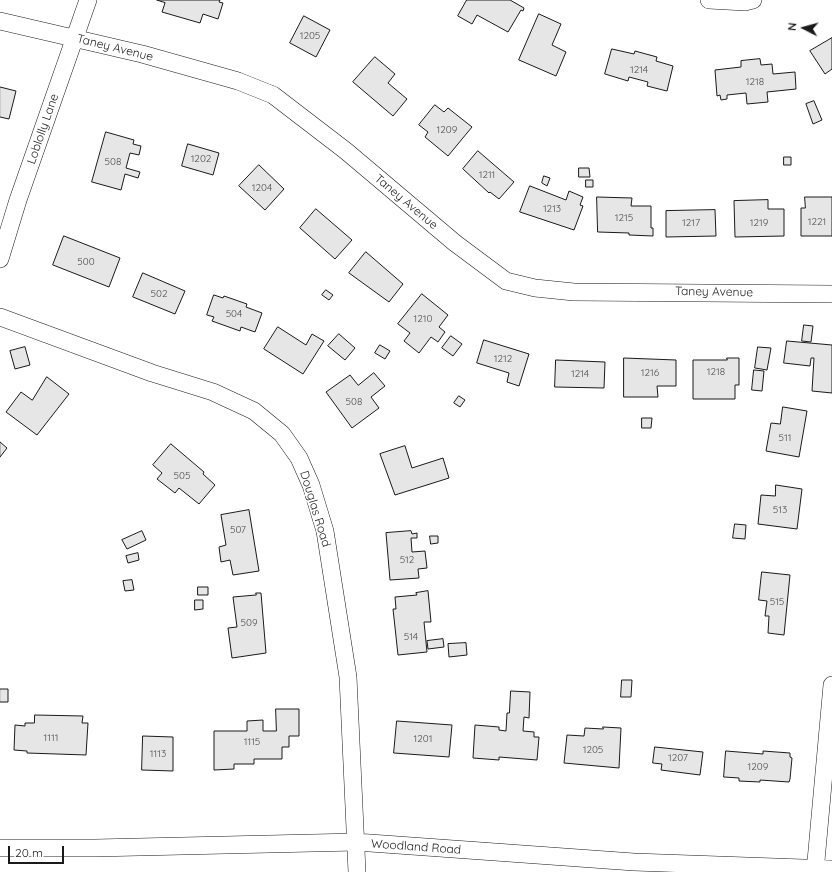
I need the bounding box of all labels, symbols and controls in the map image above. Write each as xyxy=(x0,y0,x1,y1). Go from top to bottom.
north arrow xyxy=(784,8,824,48)
text: N xyxy=(785,22,799,32)
house number: 1205 xyxy=(300,30,320,42)
street label: Taney Avenue xyxy=(75,32,155,64)
house number: 1214 xyxy=(630,64,648,76)
house number: 1218 xyxy=(746,76,764,88)
street label: Loblolly Lane xyxy=(24,92,62,166)
house number: 1209 xyxy=(437,124,457,136)
house number: 1202 xyxy=(191,153,211,165)
house number: 508 xyxy=(105,156,121,168)
house number: 1211 xyxy=(479,169,495,181)
street label: Taney Avenue xyxy=(371,171,441,233)
house number: 1204 xyxy=(252,182,272,194)
house number: 1213 xyxy=(543,203,561,215)
house number: 1215 xyxy=(615,212,633,224)
house number: 1221 xyxy=(808,216,826,228)
house number: 1217 xyxy=(682,217,700,229)
house number: 1219 xyxy=(750,217,768,229)
house number: 500 xyxy=(77,256,95,268)
street label: Taney Avenue xyxy=(675,284,753,300)
house number: 502 xyxy=(151,288,167,300)
house number: 504 xyxy=(226,308,242,320)
house number: 1210 xyxy=(414,313,432,325)
house number: 1212 xyxy=(494,353,512,365)
house number: 1218 xyxy=(707,366,725,378)
house number: 1216 xyxy=(641,367,659,379)
house number: 1214 xyxy=(571,368,589,380)
house number: 508 xyxy=(346,396,362,408)
house number: 511 xyxy=(779,432,791,444)
street label: Douglas Road xyxy=(297,469,333,549)
house number: 505 xyxy=(174,470,190,482)
house number: 513 xyxy=(773,504,787,516)
house number: 507 xyxy=(230,524,246,536)
house number: 512 xyxy=(400,554,414,566)
house number: 515 xyxy=(770,596,784,608)
house number: 509 xyxy=(241,617,257,629)
house number: 514 xyxy=(404,631,418,643)
house number: 1111 xyxy=(44,732,58,744)
house number: 1201 xyxy=(414,733,432,745)
house number: 1115 xyxy=(244,736,260,748)
house number: 1205 xyxy=(583,744,603,756)
house number: 1113 xyxy=(150,748,166,760)
house number: 1207 xyxy=(668,752,688,764)
house number: 1209 xyxy=(748,761,768,773)
street label: Woodland Road xyxy=(370,837,462,857)
scale bar xyxy=(10,838,66,864)
text: 20 m xyxy=(15,845,43,860)

